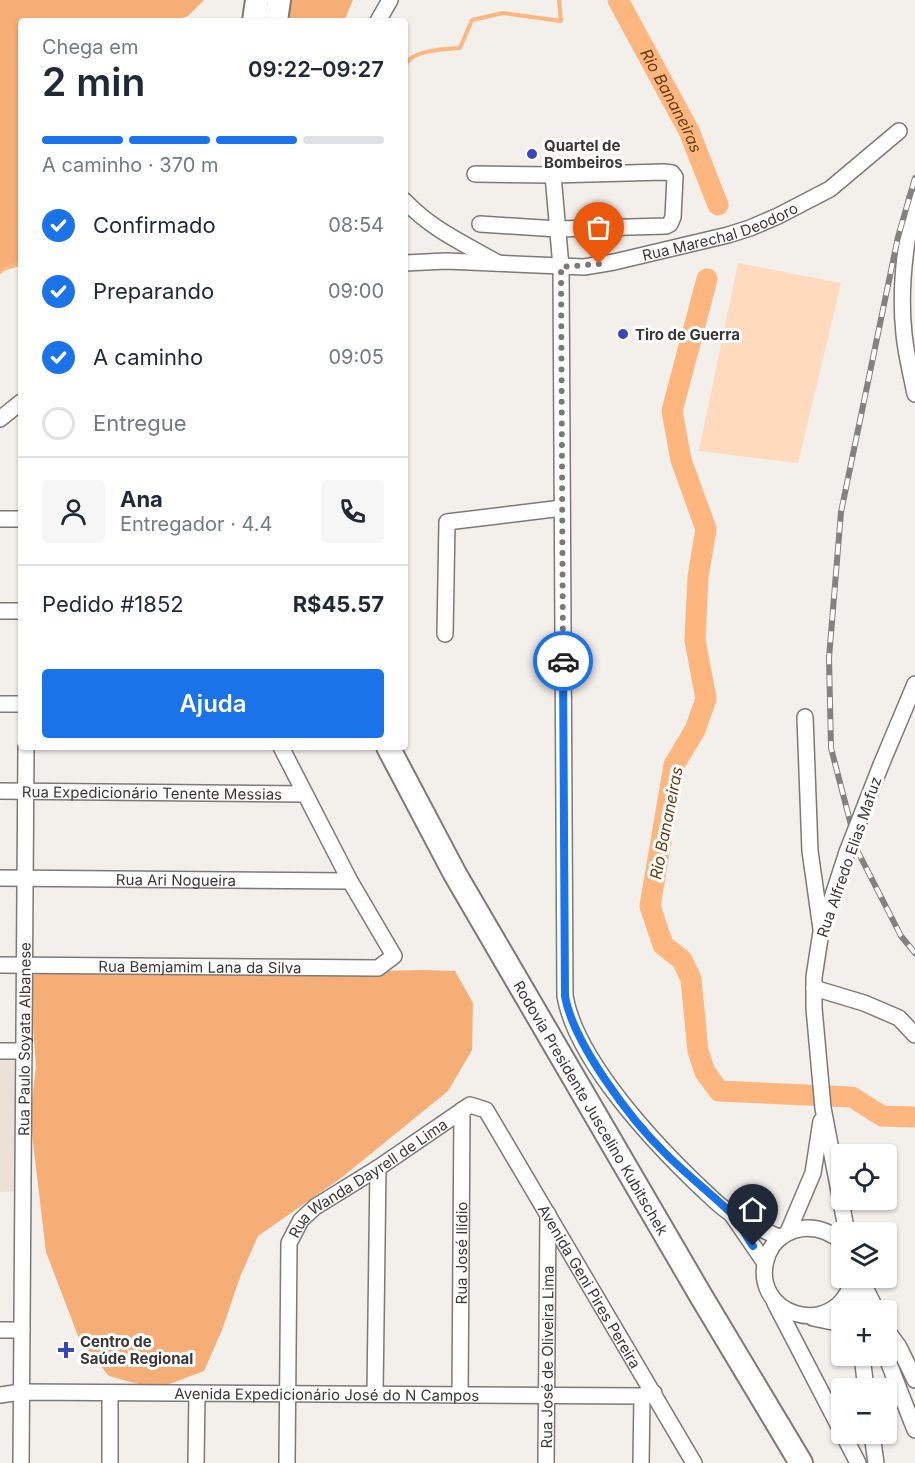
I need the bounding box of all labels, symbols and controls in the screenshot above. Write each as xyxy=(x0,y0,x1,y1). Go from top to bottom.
text: Chega em xyxy=(42,35,138,59)
water label: Rio Bananeiras xyxy=(636,45,706,155)
text: 09:22–09:27 xyxy=(248,56,384,82)
text: 2 min xyxy=(42,58,145,105)
place label: Quartel de Bombeiros xyxy=(544,136,623,172)
marker: Quartel de Bombeiros xyxy=(525,147,539,161)
text: A caminho · 370 m xyxy=(42,153,218,177)
street label: Rua Marechal Deodoro xyxy=(640,198,801,264)
pin xyxy=(573,202,624,264)
icon: check xyxy=(42,209,75,242)
icon: bag xyxy=(582,211,615,244)
text: Confirmado xyxy=(93,212,216,238)
text: 08:54 xyxy=(328,213,384,237)
icon: check xyxy=(42,275,75,308)
text: Preparando xyxy=(93,278,214,304)
text: 09:00 xyxy=(328,279,384,303)
place label: Tiro de Guerra xyxy=(635,325,740,344)
marker: Tiro de Guerra xyxy=(616,327,630,341)
icon: check xyxy=(42,341,75,374)
text: A caminho xyxy=(93,344,203,370)
text: 09:05 xyxy=(328,345,384,369)
text: Entregue xyxy=(93,410,187,436)
button: person xyxy=(42,480,105,543)
button: phone xyxy=(321,480,384,543)
text: Ana xyxy=(120,486,163,512)
text: Entregador · 4.4 xyxy=(120,512,272,536)
text: Pedido #1852 xyxy=(42,591,184,617)
text: R$45.57 xyxy=(293,591,384,617)
courier xyxy=(533,631,593,691)
icon: car xyxy=(547,645,580,678)
button: Ajuda xyxy=(42,669,384,738)
water label: Rio Bananeiras xyxy=(645,765,687,881)
street label: Rua Alfredo Elias Mafuz xyxy=(813,774,885,940)
street label: Rua Expedicionário Tenente Messias xyxy=(22,782,282,803)
street label: Rua Ari Nogueira xyxy=(116,869,236,890)
street label: Rua Paulo Soyata Albanese xyxy=(14,942,34,1136)
street label: Rua Bemjamim Lana da Silva xyxy=(98,956,302,977)
street label: Rodovia Presidente Juscelino Kubitschek xyxy=(510,977,673,1239)
street label: Rua Wanda Dayrell de Lima xyxy=(284,1114,451,1241)
map controls xyxy=(831,1144,897,1444)
button: locate xyxy=(831,1144,897,1210)
pin xyxy=(727,1184,778,1246)
icon: home xyxy=(736,1193,769,1226)
street label: Avenida Geni Pires Pereira xyxy=(534,1201,645,1372)
street label: Rua José Ilídio xyxy=(451,1202,471,1304)
button: layers xyxy=(831,1222,897,1288)
street label: Rua José de Oliveira Lima xyxy=(537,1265,557,1449)
button: + xyxy=(831,1300,897,1366)
place label: Centro de Saúde Regional xyxy=(80,1332,193,1368)
marker: Centro de Saúde Regional xyxy=(57,1341,75,1359)
button: − xyxy=(831,1378,897,1444)
street label: Avenida Expedicionário José do N Campos xyxy=(174,1383,479,1404)

